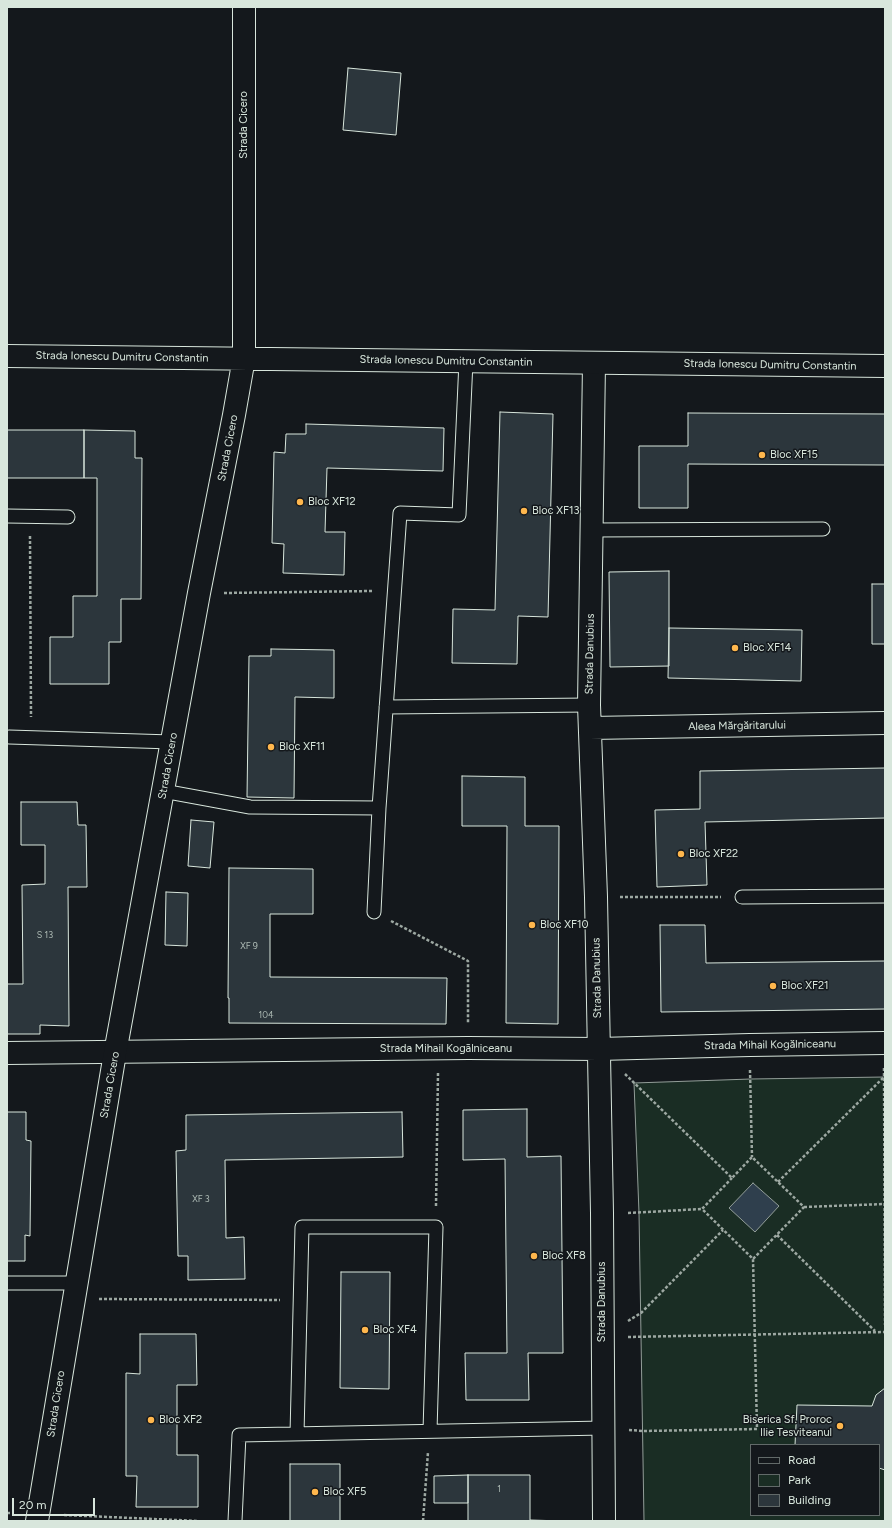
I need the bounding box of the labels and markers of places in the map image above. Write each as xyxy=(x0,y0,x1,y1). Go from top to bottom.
place label: Bloc XF15 xyxy=(770,448,818,462)
marker: Bloc XF15 xyxy=(757,450,767,460)
place label: Bloc XF12 xyxy=(308,495,356,509)
marker: Bloc XF12 xyxy=(295,497,305,507)
place label: Bloc XF13 xyxy=(532,504,579,518)
marker: Bloc XF13 xyxy=(519,506,529,516)
place label: Bloc XF14 xyxy=(743,641,791,655)
marker: Bloc XF14 xyxy=(730,643,740,653)
place label: Bloc XF11 xyxy=(279,740,325,754)
marker: Bloc XF11 xyxy=(266,742,276,752)
place label: Bloc XF22 xyxy=(689,847,738,861)
marker: Bloc XF22 xyxy=(676,849,686,859)
place label: Bloc XF10 xyxy=(540,918,589,932)
marker: Bloc XF10 xyxy=(527,920,537,930)
place label: Bloc XF21 xyxy=(781,979,829,993)
marker: Bloc XF21 xyxy=(768,981,778,991)
place label: Bloc XF8 xyxy=(542,1249,586,1263)
marker: Bloc XF8 xyxy=(529,1251,539,1261)
place label: Bloc XF4 xyxy=(373,1323,417,1337)
marker: Bloc XF4 xyxy=(360,1325,370,1335)
place label: Bloc XF2 xyxy=(159,1413,202,1427)
place label: Biserica Sf. Proroc Ilie Tesviteanul xyxy=(743,1413,832,1439)
marker: Bloc XF2 xyxy=(146,1415,156,1425)
marker: Biserica Sf. Proroc Ilie Tesviteanul xyxy=(835,1421,845,1431)
place label: Bloc XF5 xyxy=(323,1485,366,1499)
marker: Bloc XF5 xyxy=(310,1487,320,1497)

